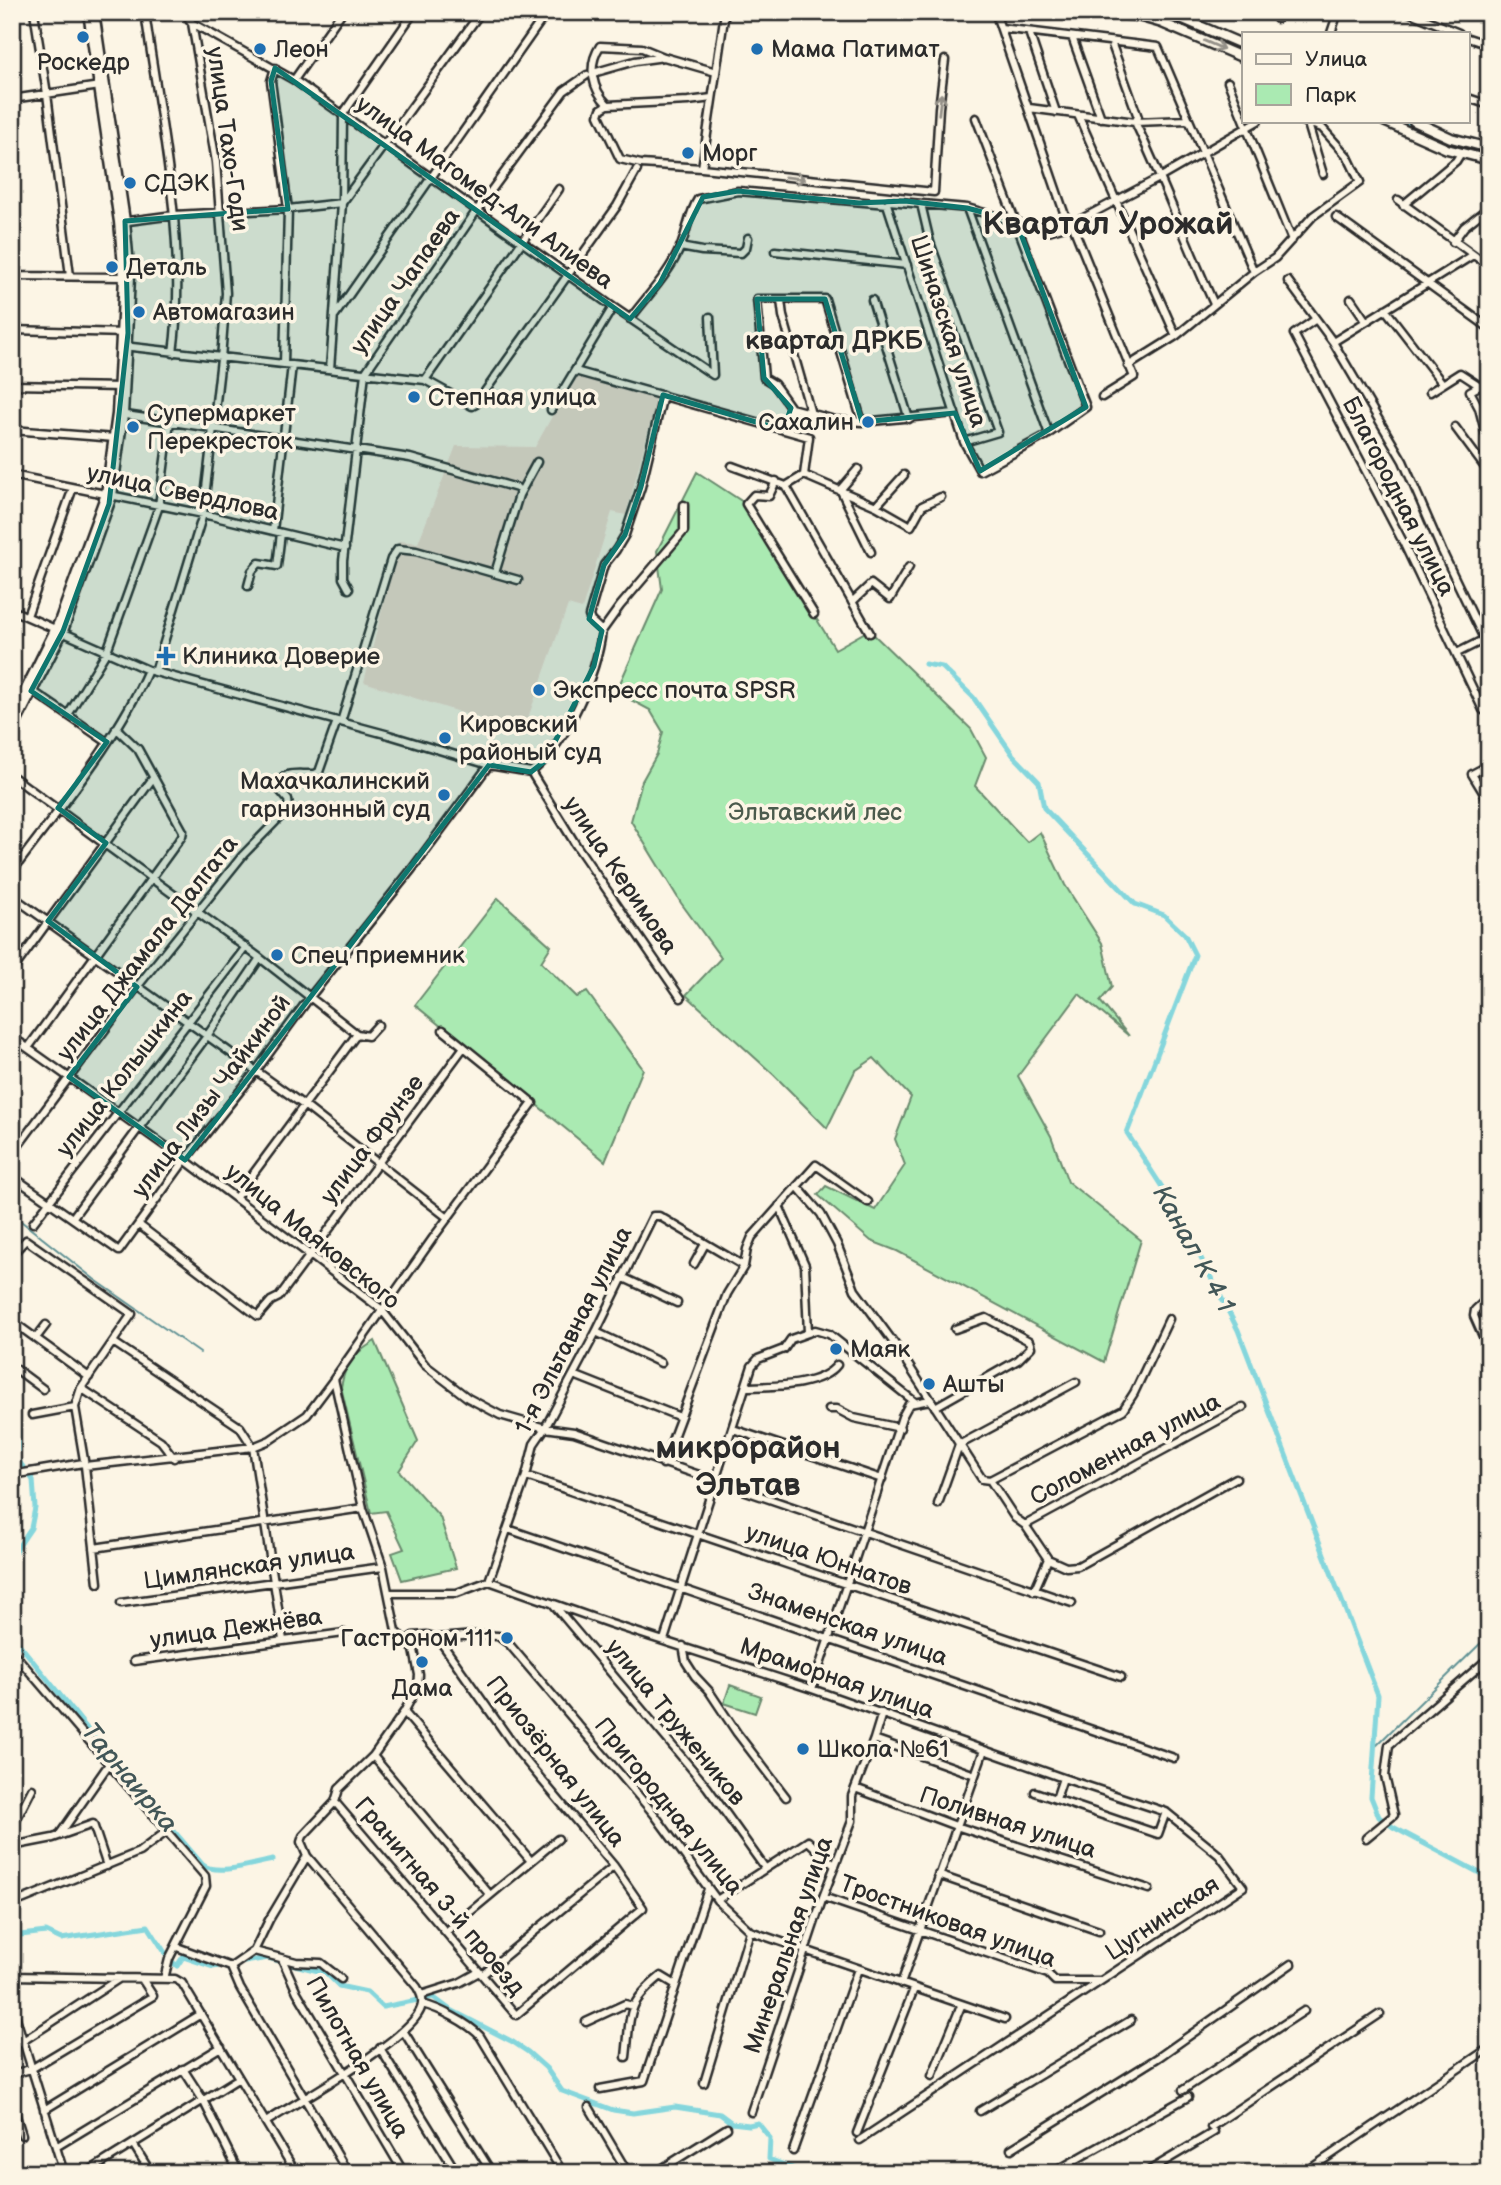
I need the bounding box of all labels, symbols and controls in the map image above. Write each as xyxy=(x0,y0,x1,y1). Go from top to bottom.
marker: Роскедр xyxy=(75,29,91,45)
legend xyxy=(1242,32,1470,122)
place label: Леон xyxy=(273,35,329,64)
place label: Мама Патимат xyxy=(771,35,940,64)
one-way arrow xyxy=(1203,39,1224,52)
marker: Леон xyxy=(252,41,268,57)
marker: Мама Патимат xyxy=(749,41,765,57)
street label: улица Тахо-Годи xyxy=(200,45,255,233)
text: Улица xyxy=(1305,47,1368,72)
place label: Роскедр xyxy=(36,48,130,77)
text: Парк xyxy=(1305,83,1356,108)
street label: улица Магомед-Али Алиева xyxy=(350,89,619,295)
one-way arrow xyxy=(933,94,946,116)
place label: Морг xyxy=(702,139,758,168)
marker: Морг xyxy=(680,145,696,161)
place label: СДЭК xyxy=(144,169,210,198)
one-way arrow xyxy=(783,171,806,184)
marker: СДЭК xyxy=(122,175,138,191)
street label: улица Чапаева xyxy=(344,203,466,360)
district label: Квартал Урожай xyxy=(983,205,1233,244)
street label: Шиназская улица xyxy=(904,231,993,431)
place label: Деталь xyxy=(126,253,207,282)
marker: Деталь xyxy=(104,259,120,275)
place label: Автомагазин xyxy=(152,298,295,327)
marker: Автомагазин xyxy=(131,304,147,320)
district label: квартал ДРКБ xyxy=(745,326,923,357)
place label: Степная улица xyxy=(428,383,597,412)
marker: Степная улица xyxy=(406,389,422,405)
street label: Благородная улица xyxy=(1336,392,1461,601)
place label: Супермаркет Перекресток xyxy=(147,399,296,456)
place label: Сахалин xyxy=(758,408,854,437)
marker: Сахалин xyxy=(860,414,876,430)
marker: Супермаркет Перекресток xyxy=(125,419,141,435)
street label: улица Свердлова xyxy=(84,458,281,527)
place label: Клиника Доверие xyxy=(182,642,380,671)
marker: Клиника Доверие xyxy=(156,646,176,666)
place label: Экспресс почта SPSR xyxy=(553,676,796,705)
marker: Экспресс почта SPSR xyxy=(531,682,547,698)
place label: Кировский районый суд xyxy=(459,710,602,767)
marker: Кировский районый суд xyxy=(437,730,453,746)
place label: Махачкалинский гарнизонный суд xyxy=(240,767,430,824)
marker: Махачкалинский гарнизонный суд xyxy=(436,787,452,803)
street label: улица Керимова xyxy=(557,791,684,960)
park label: Эльтавский лес xyxy=(728,798,902,827)
street label: улица Джамала Далгата xyxy=(51,830,244,1066)
place label: Спец приемник xyxy=(291,941,465,970)
marker: Спец приемник xyxy=(269,947,285,963)
street label: улица Колышкина xyxy=(50,984,199,1163)
street label: улица Лизы Чайкиной xyxy=(126,989,297,1204)
street label: улица Фрунзе xyxy=(314,1069,430,1210)
street label: улица Маяковского xyxy=(220,1157,406,1316)
water label: Канал К 4 1 xyxy=(1145,1180,1240,1318)
street label: 1-я Эльтавная улица xyxy=(509,1222,638,1439)
place label: Маяк xyxy=(850,1335,911,1364)
marker: Маяк xyxy=(828,1341,844,1357)
place label: Ашты xyxy=(942,1370,1004,1399)
marker: Ашты xyxy=(921,1376,937,1392)
street label: Соломенная улица xyxy=(1025,1387,1225,1512)
district label: микрорайон Эльтав xyxy=(655,1429,841,1505)
street label: улица Юннатов xyxy=(742,1518,916,1602)
street label: Цимлянская улица xyxy=(142,1537,356,1596)
street label: Знаменская улица xyxy=(744,1577,951,1672)
street label: улица Дежнёва xyxy=(148,1602,324,1655)
place label: Гастроном 111 xyxy=(340,1624,493,1653)
marker: Гастроном 111 xyxy=(499,1630,515,1646)
street label: Мраморная улица xyxy=(736,1632,938,1725)
street label: улица Тружеников xyxy=(600,1633,752,1812)
marker: Дама xyxy=(414,1654,430,1670)
street label: Приозёрная улица xyxy=(480,1670,632,1853)
place label: Дама xyxy=(391,1674,453,1703)
street label: Пригородная улица xyxy=(588,1712,749,1901)
water label: Тарнаирка xyxy=(74,1717,184,1839)
place label: Школа №61 xyxy=(817,1735,949,1764)
marker: Школа №61 xyxy=(795,1741,811,1757)
street label: Поливная улица xyxy=(916,1780,1100,1865)
street label: Гранитная 3-й проезд xyxy=(348,1791,531,2002)
street label: Минеральная улица xyxy=(738,1833,839,2057)
street label: Тростниковая улица xyxy=(836,1869,1060,1974)
street label: Цугнинская xyxy=(1100,1870,1225,1967)
street label: Пилотная улица xyxy=(299,1971,416,2143)

